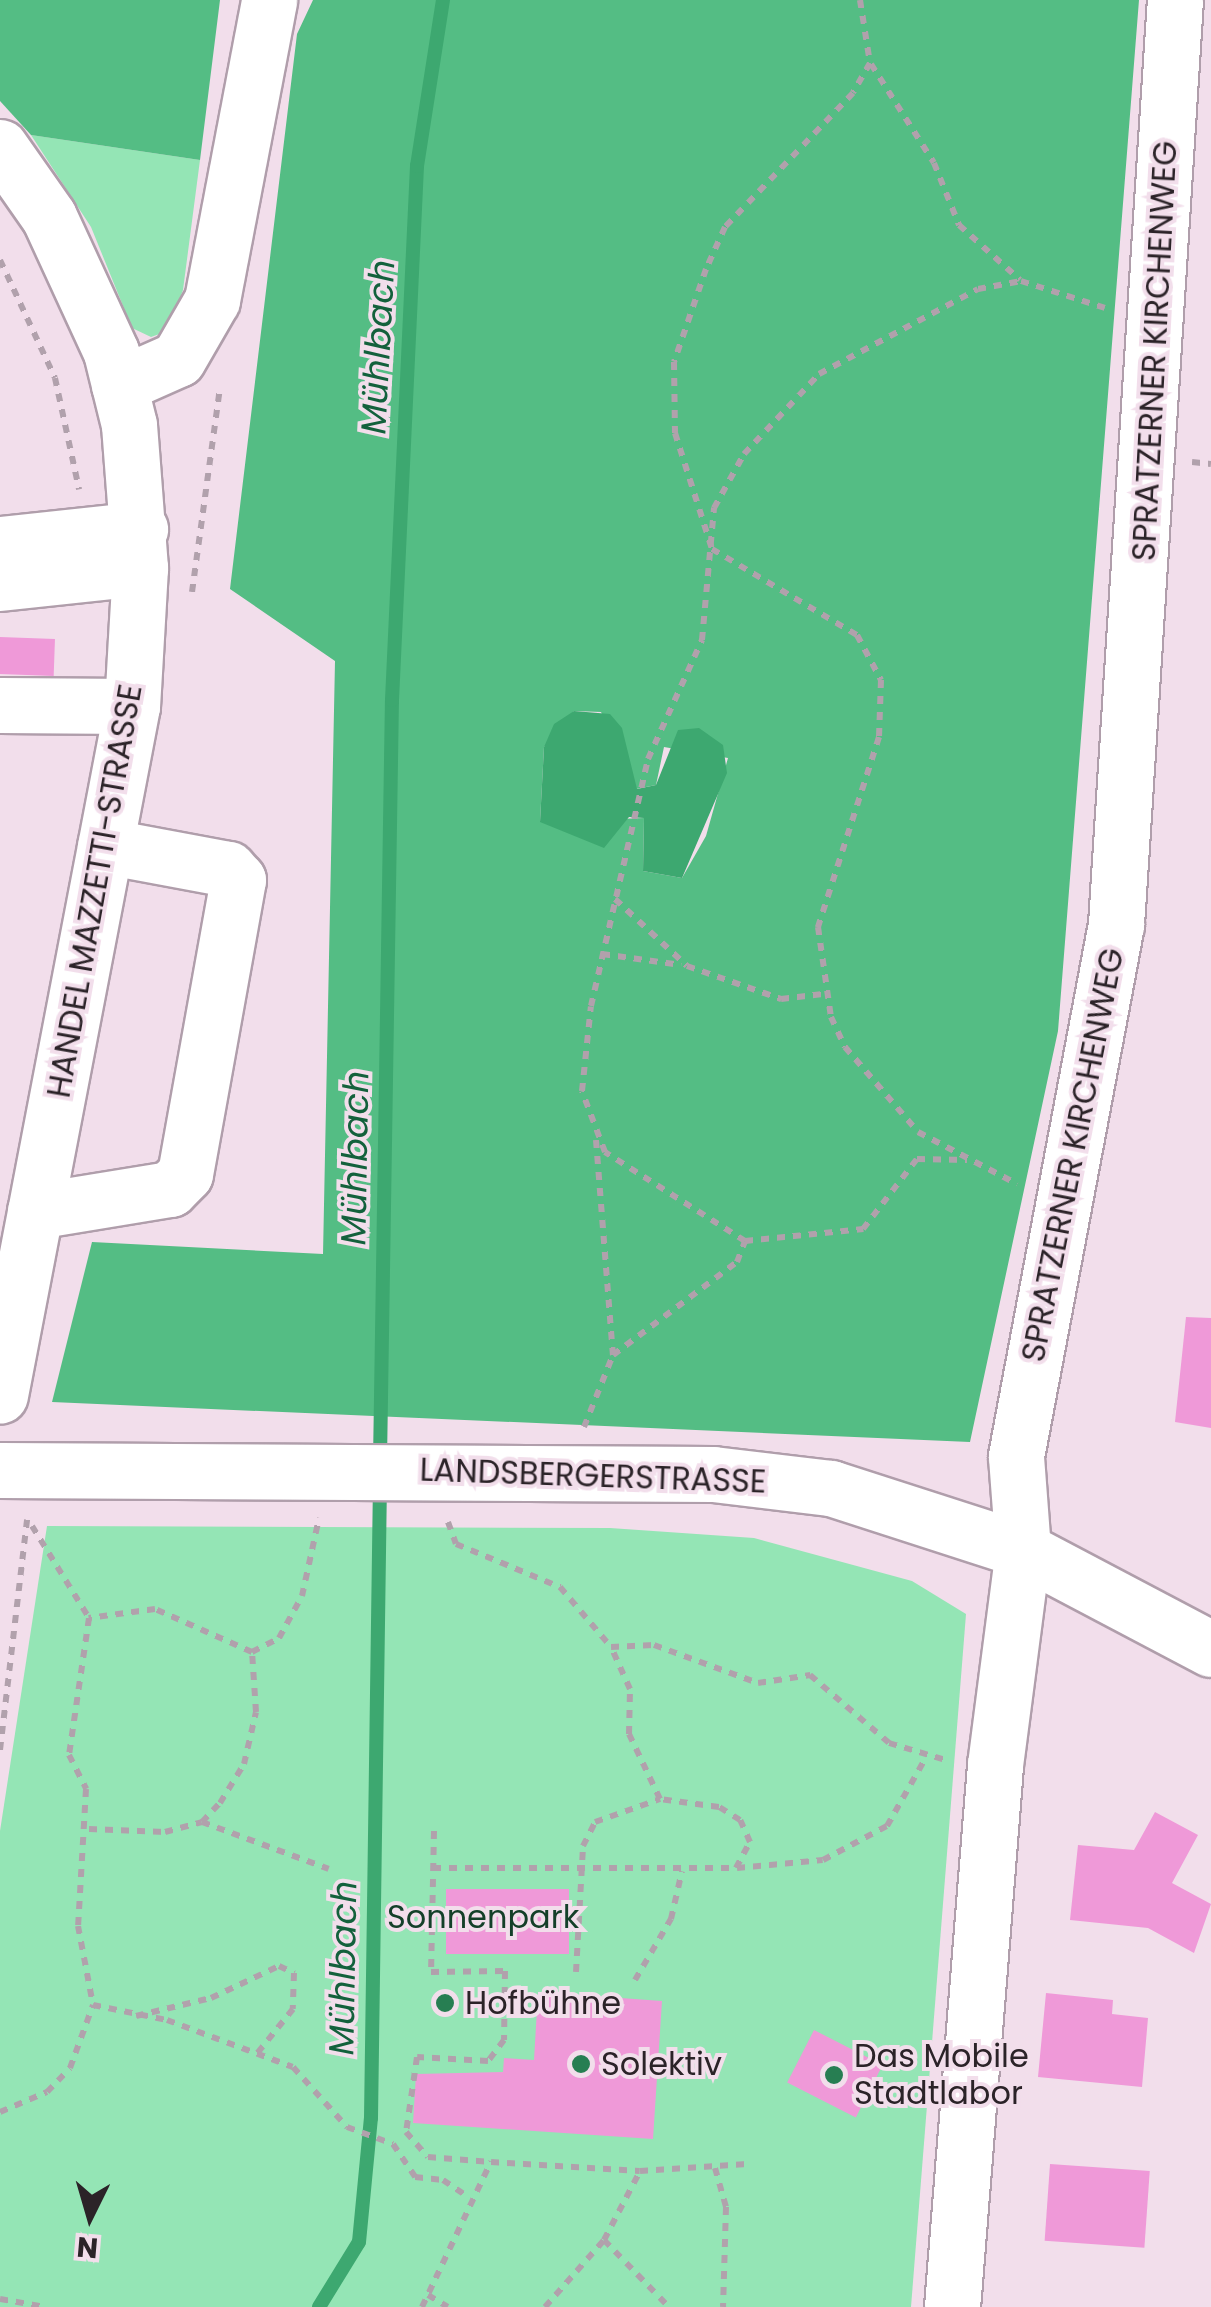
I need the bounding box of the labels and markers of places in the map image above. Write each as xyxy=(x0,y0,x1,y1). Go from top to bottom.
place label: Hofbühne xyxy=(465,1984,621,2022)
marker: Hofbühne xyxy=(434,1992,456,2014)
place label: Das Mobile Stadtlabor xyxy=(854,2038,1029,2113)
place label: Solektiv xyxy=(601,2045,722,2083)
marker: Solektiv xyxy=(570,2053,592,2075)
marker: Das Mobile Stadtlabor xyxy=(823,2064,845,2086)

